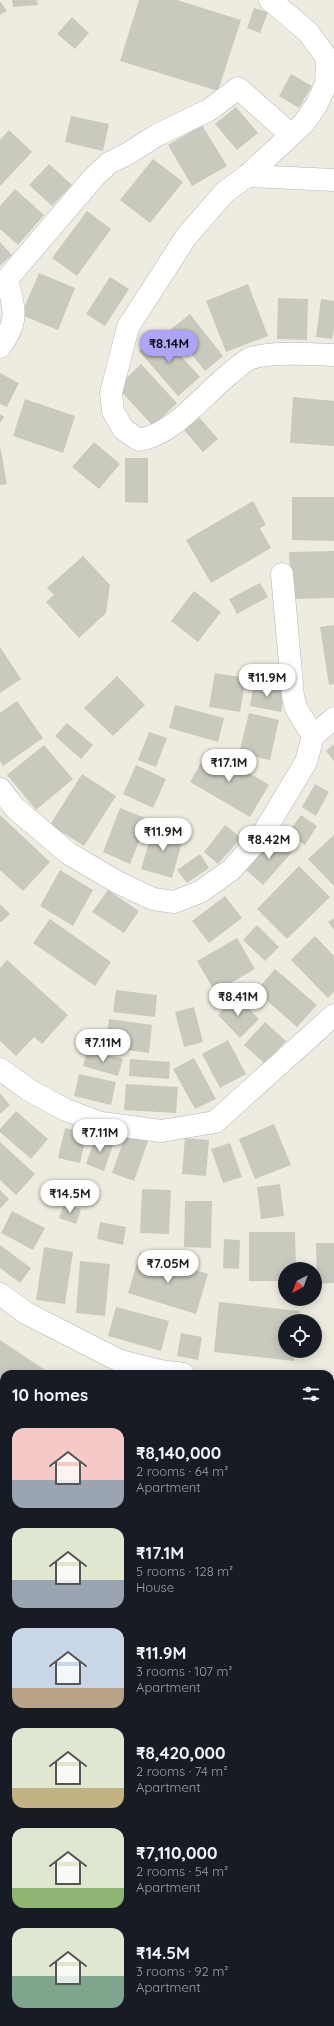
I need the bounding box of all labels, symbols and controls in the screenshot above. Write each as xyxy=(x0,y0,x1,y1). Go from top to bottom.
pin: ₹8.14M xyxy=(136,330,202,364)
text: ₹8.14M xyxy=(149,335,189,351)
pin: ₹11.9M xyxy=(234,664,300,698)
text: ₹11.9M xyxy=(248,669,286,685)
pin: ₹17.1M xyxy=(196,749,262,783)
text: ₹17.1M xyxy=(211,754,247,770)
pin: ₹11.9M xyxy=(130,818,196,852)
text: ₹11.9M xyxy=(144,823,182,839)
pin: ₹8.42M xyxy=(236,826,302,860)
text: ₹8.42M xyxy=(248,831,290,847)
pin: ₹8.41M xyxy=(205,983,271,1017)
text: ₹8.41M xyxy=(218,988,258,1004)
pin: ₹7.11M xyxy=(70,1029,136,1063)
text: ₹7.11M xyxy=(85,1034,121,1050)
pin: ₹7.11M xyxy=(67,1119,133,1153)
text: ₹7.11M xyxy=(82,1124,118,1140)
pin: ₹14.5M xyxy=(37,1180,103,1214)
text: ₹14.5M xyxy=(49,1185,91,1201)
pin: ₹7.05M xyxy=(135,1250,201,1284)
text: ₹7.05M xyxy=(147,1255,189,1271)
north arrow xyxy=(278,1262,322,1306)
map controls xyxy=(278,1262,322,1358)
button: locate xyxy=(278,1314,322,1358)
icon: filters xyxy=(300,1383,322,1405)
text: 10 homes xyxy=(12,1384,88,1405)
text: ₹8,140,000 xyxy=(136,1442,221,1463)
icon: home xyxy=(44,1444,92,1492)
text: 2 rooms · 64 m² xyxy=(136,1463,228,1479)
text: Apartment xyxy=(136,1479,201,1495)
text: ₹17.1M xyxy=(136,1542,184,1563)
icon: home xyxy=(44,1544,92,1592)
text: 5 rooms · 128 m² xyxy=(136,1563,233,1579)
text: House xyxy=(136,1579,174,1595)
text: ₹11.9M xyxy=(136,1642,186,1663)
icon: home xyxy=(44,1644,92,1692)
text: 3 rooms · 107 m² xyxy=(136,1663,232,1679)
text: Apartment xyxy=(136,1679,201,1695)
text: ₹8,420,000 xyxy=(136,1742,226,1763)
icon: home xyxy=(44,1744,92,1792)
text: 2 rooms · 74 m² xyxy=(136,1763,227,1779)
text: Apartment xyxy=(136,1779,201,1795)
text: ₹7,110,000 xyxy=(136,1842,217,1863)
icon: home xyxy=(44,1844,92,1892)
text: 2 rooms · 54 m² xyxy=(136,1863,228,1879)
text: Apartment xyxy=(136,1879,201,1895)
text: ₹14.5M xyxy=(136,1942,190,1963)
icon: home xyxy=(44,1944,92,1992)
text: 3 rooms · 92 m² xyxy=(136,1963,228,1979)
text: Apartment xyxy=(136,1979,201,1995)

